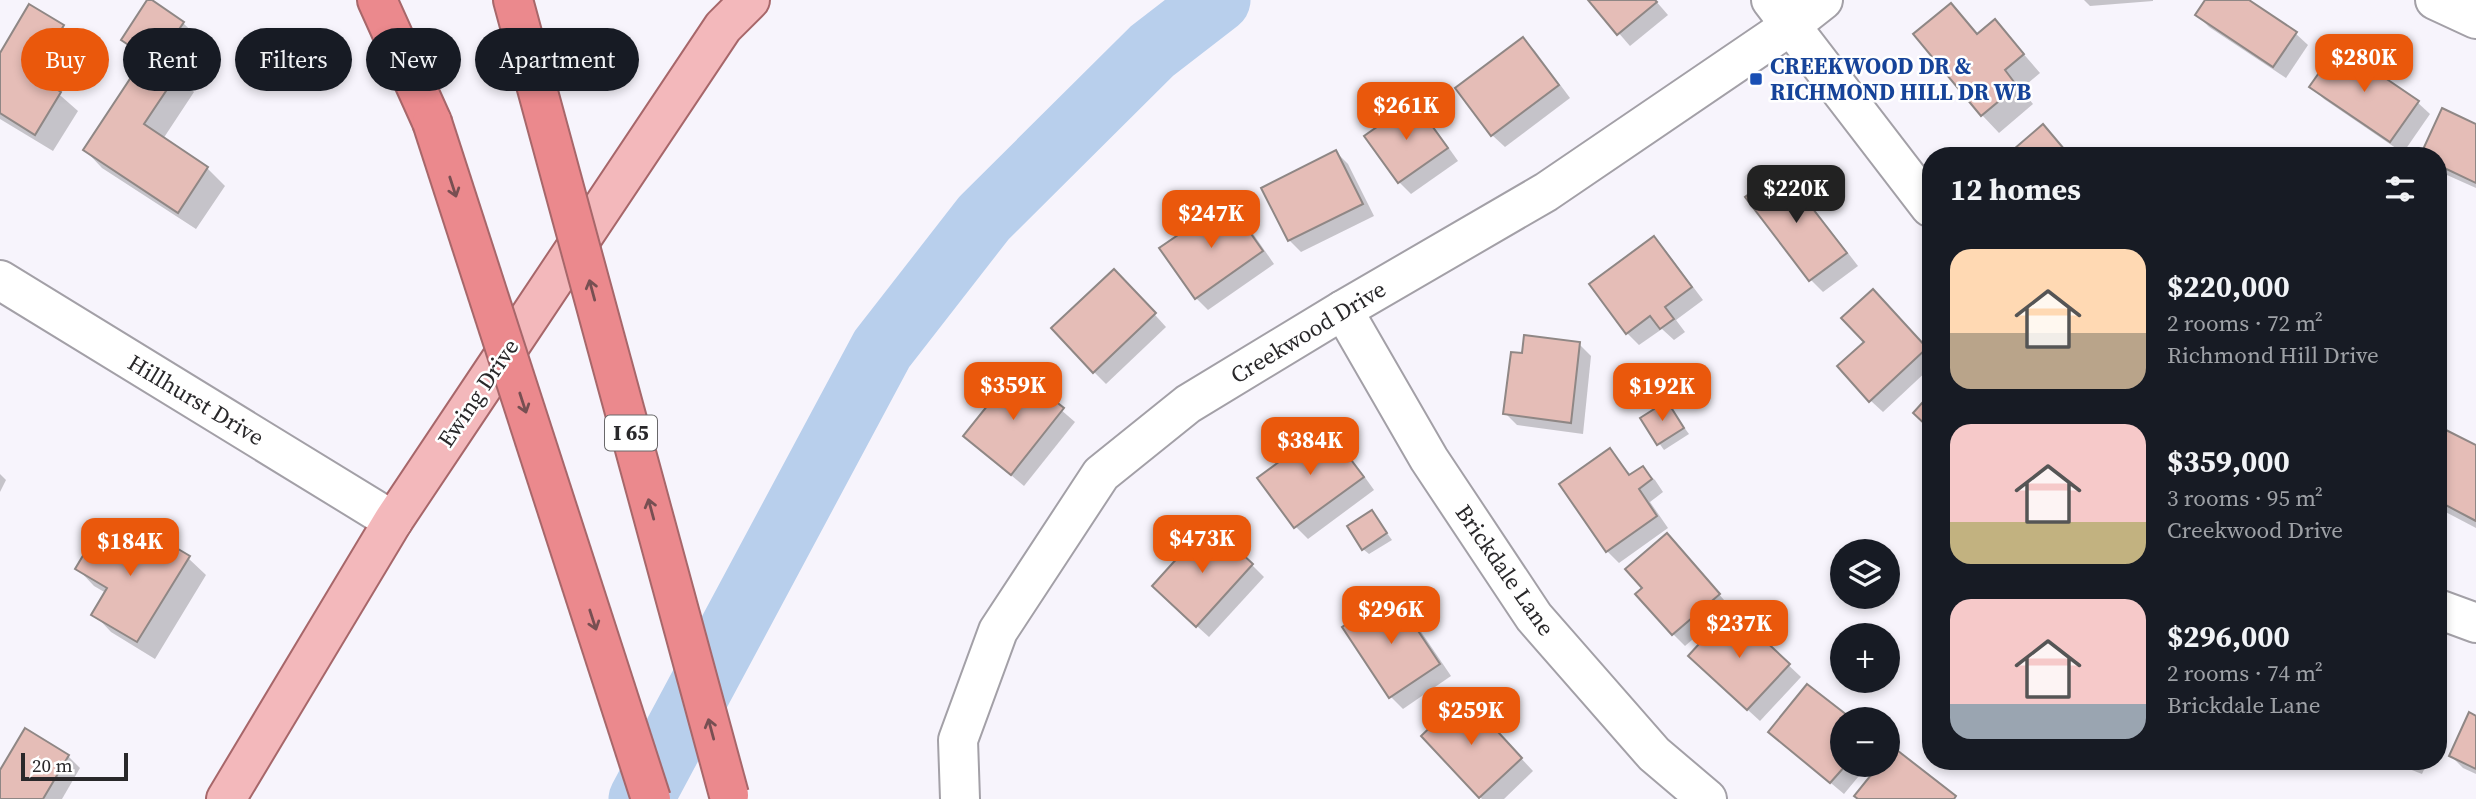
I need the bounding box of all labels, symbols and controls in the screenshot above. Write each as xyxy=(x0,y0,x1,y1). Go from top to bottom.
chip: Buy xyxy=(21,28,109,91)
chip: Rent xyxy=(123,28,221,91)
chip: Filters xyxy=(235,28,352,91)
chip: New xyxy=(366,28,461,91)
chip: Apartment xyxy=(475,28,639,91)
pin: $280K xyxy=(2315,34,2413,94)
text: $280K xyxy=(2331,41,2397,73)
place label: CREEKWOOD DR & RICHMOND HILL DR WB xyxy=(1770,50,2031,108)
marker: CREEKWOOD DR & RICHMOND HILL DR WB xyxy=(1748,71,1764,87)
pin: $261K xyxy=(1357,82,1455,142)
text: $261K xyxy=(1373,89,1439,121)
pin: $220K xyxy=(1747,166,1845,225)
text: 12 homes xyxy=(1950,169,2081,210)
icon: filters xyxy=(2381,170,2419,208)
text: $220K xyxy=(1763,172,1829,204)
one-way arrow xyxy=(448,175,460,197)
pin: $247K xyxy=(1162,190,1260,250)
text: $247K xyxy=(1178,197,1244,229)
text: $220,000 xyxy=(2167,266,2290,307)
street label: Creekwood Drive xyxy=(1224,273,1392,391)
icon: home xyxy=(2006,277,2090,361)
one-way arrow xyxy=(585,279,598,302)
text: 2 rooms · 72 m² xyxy=(2167,307,2323,339)
street label: Ewing Drive xyxy=(430,332,526,454)
text: Richmond Hill Drive xyxy=(2167,339,2379,371)
street label: Hillhurst Drive xyxy=(122,347,270,453)
pin: $359K xyxy=(964,362,1062,422)
pin: $192K xyxy=(1613,364,1711,423)
text: $359K xyxy=(980,369,1046,401)
text: $192K xyxy=(1629,370,1695,402)
one-way arrow xyxy=(518,392,530,414)
road number: I 65 xyxy=(605,416,657,450)
pin: $384K xyxy=(1261,418,1359,477)
text: $384K xyxy=(1277,424,1343,456)
text: $359,000 xyxy=(2167,441,2290,482)
icon: home xyxy=(2006,452,2090,536)
text: 3 rooms · 95 m² xyxy=(2167,482,2323,514)
street label: Brickdale Lane xyxy=(1448,498,1562,642)
one-way arrow xyxy=(644,499,657,521)
text: Creekwood Drive xyxy=(2167,514,2343,546)
pin: $473K xyxy=(1153,516,1251,575)
pin: $184K xyxy=(81,518,179,578)
text: $473K xyxy=(1169,522,1235,554)
text: $184K xyxy=(97,525,163,557)
map controls xyxy=(1830,539,1900,777)
button: layers xyxy=(1830,539,1900,609)
pin: $296K xyxy=(1342,586,1440,646)
text: $296K xyxy=(1358,593,1424,625)
pin: $237K xyxy=(1690,600,1788,660)
text: $237K xyxy=(1706,607,1772,639)
one-way arrow xyxy=(588,608,600,630)
text: $296,000 xyxy=(2167,616,2290,657)
button: + xyxy=(1830,623,1900,693)
icon: home xyxy=(2006,627,2090,711)
text: 2 rooms · 74 m² xyxy=(2167,657,2323,689)
pin: $259K xyxy=(1422,688,1520,747)
text: Brickdale Lane xyxy=(2167,689,2321,721)
text: $259K xyxy=(1438,694,1504,726)
button: − xyxy=(1830,707,1900,777)
one-way arrow xyxy=(704,718,717,741)
scale bar xyxy=(21,750,128,782)
text: 20 m xyxy=(32,752,73,778)

